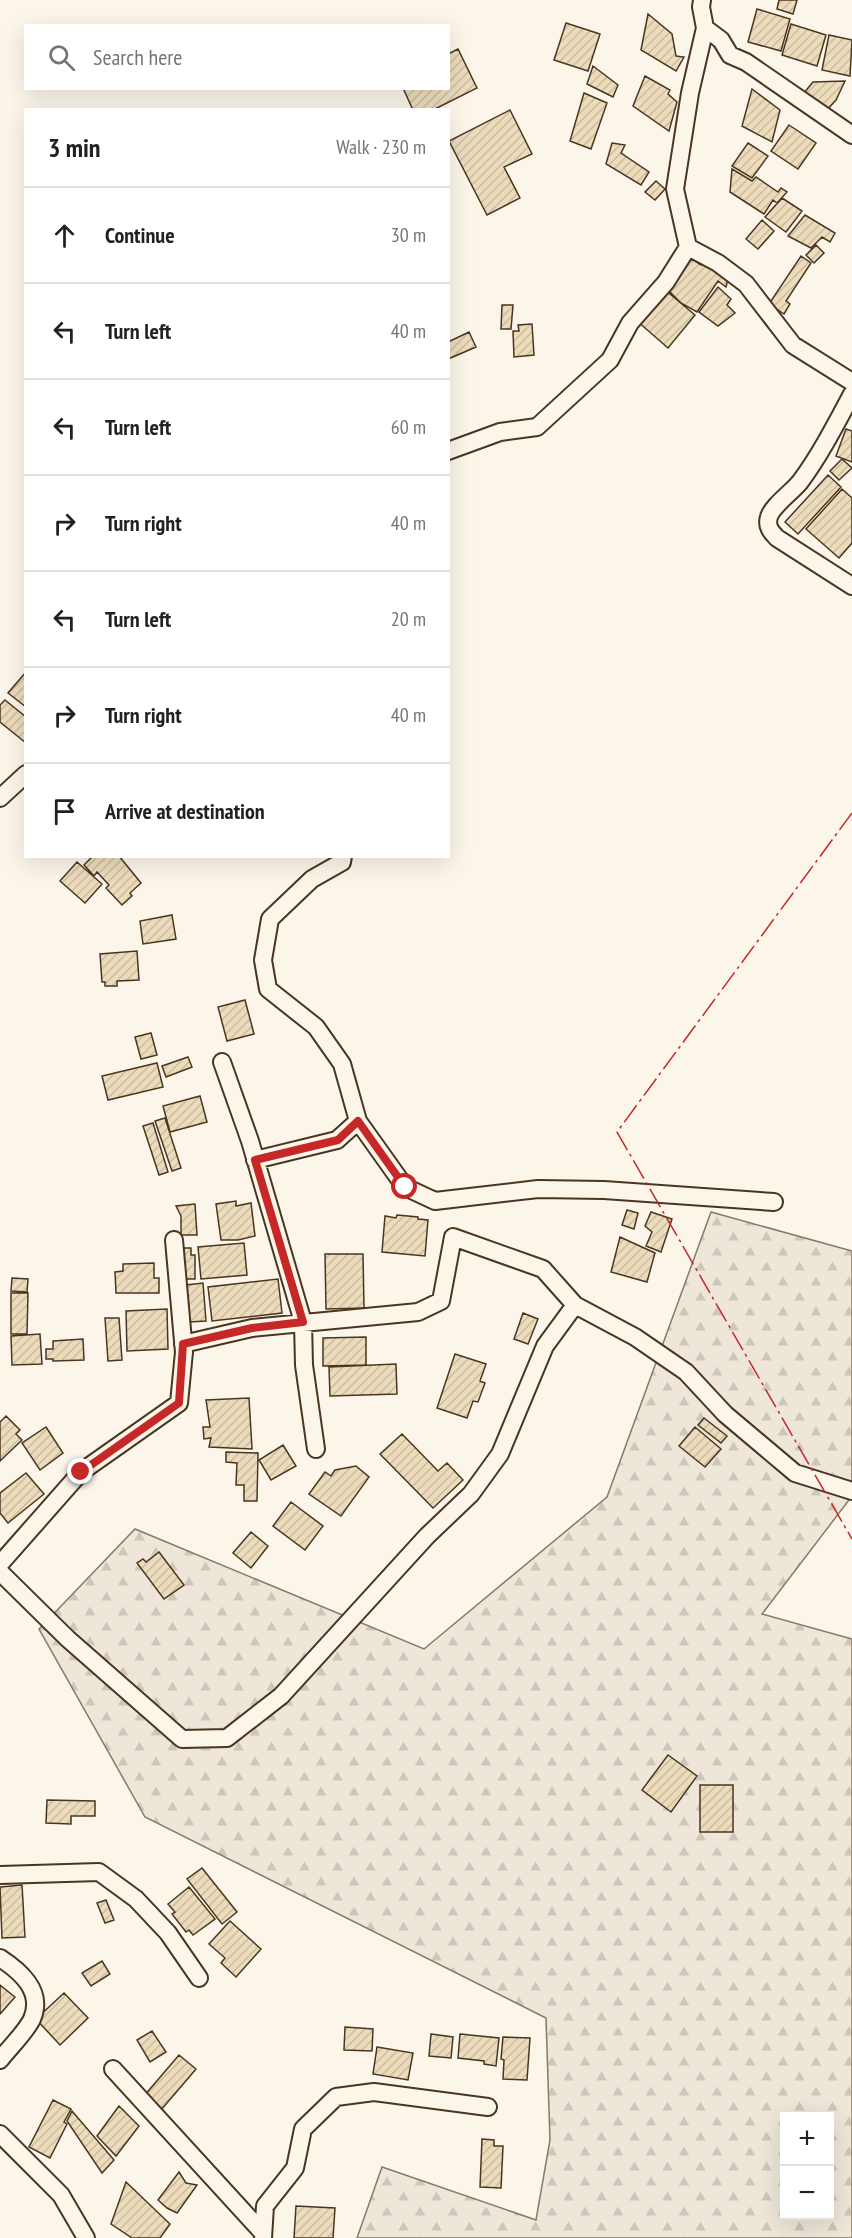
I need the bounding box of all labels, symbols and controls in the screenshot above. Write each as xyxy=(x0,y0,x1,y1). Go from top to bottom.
search box xyxy=(24,24,450,90)
icon: search xyxy=(45,41,78,74)
text: Search here xyxy=(93,43,182,71)
text: 3 min xyxy=(48,131,101,164)
text: Walk · 230 m xyxy=(336,134,426,160)
icon: ahead xyxy=(48,219,81,252)
text: Continue xyxy=(105,221,175,249)
text: 30 m xyxy=(391,222,426,248)
icon: left xyxy=(48,315,81,348)
text: Turn left xyxy=(105,317,171,345)
text: 40 m xyxy=(391,318,426,344)
icon: left xyxy=(48,411,81,444)
text: Turn left xyxy=(105,413,171,441)
text: 60 m xyxy=(391,414,426,440)
icon: right xyxy=(48,507,81,540)
text: Turn right xyxy=(105,509,182,537)
text: 40 m xyxy=(391,510,426,536)
icon: left xyxy=(48,603,81,636)
text: Turn left xyxy=(105,605,171,633)
text: 20 m xyxy=(391,606,426,632)
icon: right xyxy=(48,699,81,732)
text: Turn right xyxy=(105,701,182,729)
text: 40 m xyxy=(391,702,426,728)
icon: arrive xyxy=(48,795,81,828)
text: Arrive at destination xyxy=(105,797,265,825)
route start xyxy=(391,1173,417,1199)
route end xyxy=(67,1458,93,1484)
map controls xyxy=(780,2112,834,2220)
button: + xyxy=(780,2112,834,2166)
button: − xyxy=(780,2166,834,2220)

